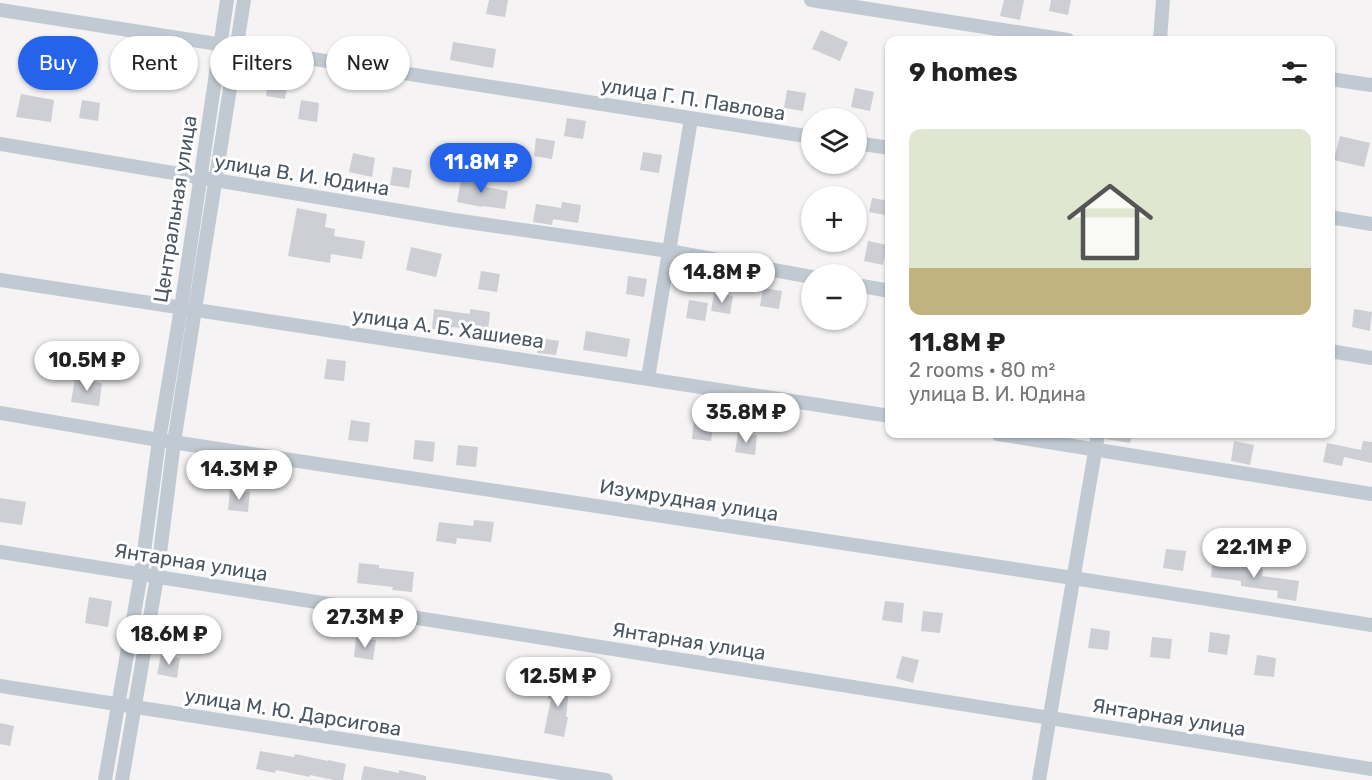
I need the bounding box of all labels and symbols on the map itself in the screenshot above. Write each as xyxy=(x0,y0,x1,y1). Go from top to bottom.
street label: улица Г. П. Павлова xyxy=(599,73,787,125)
street label: Центральная улица xyxy=(148,114,202,304)
pin: 11.8M ₽ xyxy=(426,143,536,194)
street label: улица В. И. Юдина xyxy=(213,149,391,201)
pin: 14.8M ₽ xyxy=(667,253,777,304)
street label: улица А. Б. Хашиева xyxy=(350,303,546,353)
pin: 10.5M ₽ xyxy=(32,341,142,392)
pin: 35.8M ₽ xyxy=(691,393,801,444)
pin: 14.3M ₽ xyxy=(184,450,294,501)
street label: Изумрудная улица xyxy=(598,474,780,526)
pin: 22.1M ₽ xyxy=(1199,528,1309,579)
street label: Янтарная улица xyxy=(113,538,269,586)
pin: 27.3M ₽ xyxy=(310,598,420,649)
pin: 18.6M ₽ xyxy=(114,615,224,666)
street label: Янтарная улица xyxy=(611,617,767,665)
pin: 12.5M ₽ xyxy=(503,657,613,708)
street label: улица М. Ю. Дарсигова xyxy=(183,683,403,741)
street label: Янтарная улица xyxy=(1091,693,1247,741)

